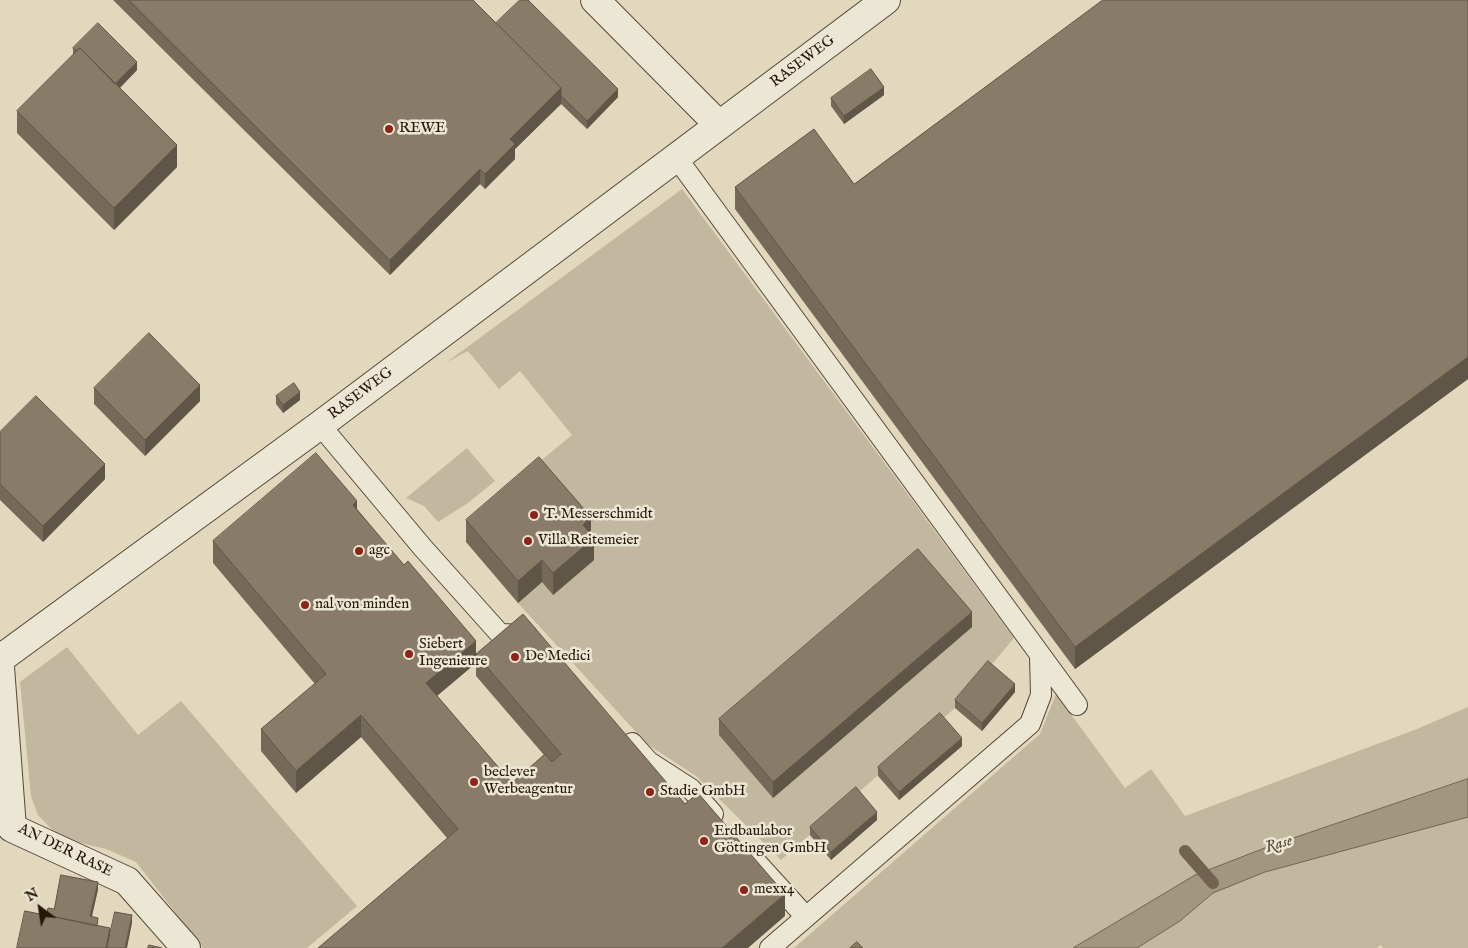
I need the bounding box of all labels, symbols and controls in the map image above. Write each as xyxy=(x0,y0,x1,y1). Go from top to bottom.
street label: RASEWEG xyxy=(767,32,839,92)
place label: REWE xyxy=(399,120,445,138)
marker: REWE xyxy=(383,123,395,135)
street label: RASEWEG xyxy=(325,364,397,424)
place label: T. Messerschmidt xyxy=(544,506,653,524)
marker: T. Messerschmidt xyxy=(528,509,540,521)
place label: Villa Reitemeier xyxy=(538,532,639,550)
marker: Villa Reitemeier xyxy=(522,535,534,547)
place label: agc xyxy=(369,542,390,560)
marker: agc xyxy=(353,545,365,557)
place label: nal von minden xyxy=(315,596,409,614)
marker: nal von minden xyxy=(299,599,311,611)
place label: Siebert Ingenieure xyxy=(419,636,487,671)
marker: Siebert Ingenieure xyxy=(403,648,415,660)
place label: De Medici xyxy=(525,648,590,666)
marker: De Medici xyxy=(509,651,521,663)
place label: beclever Werbeagentur xyxy=(484,764,573,799)
marker: beclever Werbeagentur xyxy=(468,776,480,788)
place label: Stadie GmbH xyxy=(660,783,746,801)
marker: Stadie GmbH xyxy=(644,786,656,798)
street label: AN DER RASE xyxy=(15,820,115,882)
place label: Erdbaulabor Göttingen GmbH xyxy=(714,823,827,858)
water label: Rase xyxy=(1263,832,1295,858)
marker: Erdbaulabor Göttingen GmbH xyxy=(698,835,710,847)
place label: mexx4 xyxy=(754,881,794,899)
north arrow xyxy=(15,883,65,933)
text: N xyxy=(22,884,42,906)
marker: mexx4 xyxy=(738,884,750,896)

